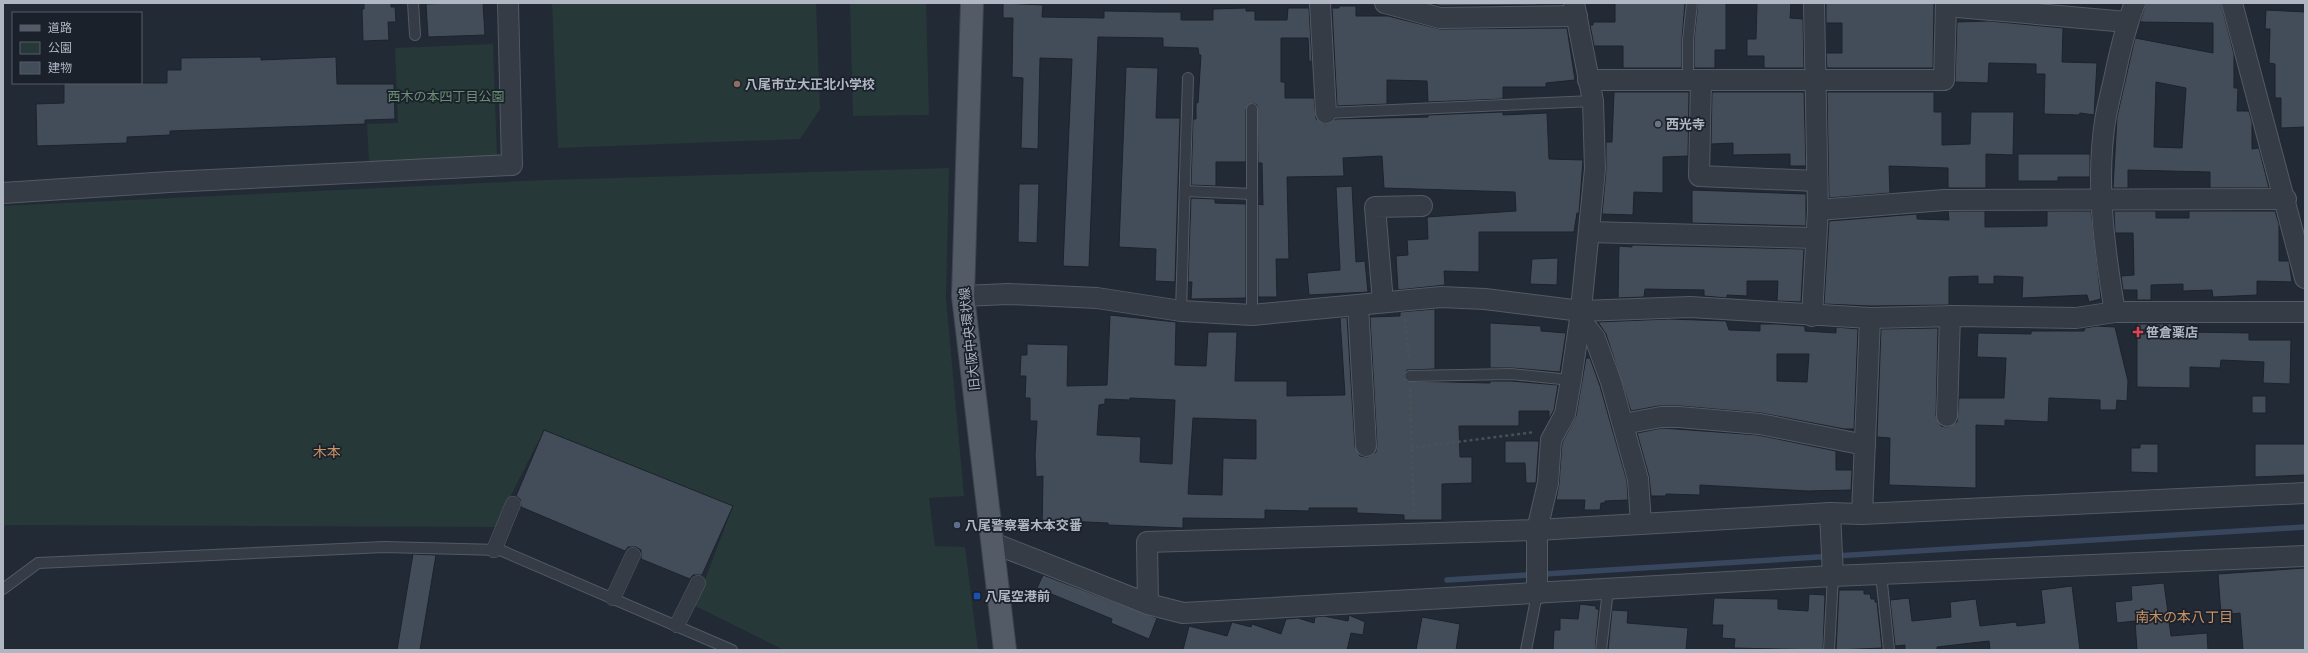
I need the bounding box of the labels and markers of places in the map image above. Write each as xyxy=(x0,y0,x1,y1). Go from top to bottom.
place label: 八尾市立大正北小学校 xyxy=(745,77,875,92)
marker: 八尾市立大正北小学校 xyxy=(732,79,742,89)
place label: 西光寺 xyxy=(1666,117,1705,132)
marker: 西光寺 xyxy=(1653,119,1663,129)
place label: 笹倉薬店 xyxy=(2146,325,2198,340)
marker: 笹倉薬店 xyxy=(2133,327,2143,337)
place label: 八尾警察署木本交番 xyxy=(965,518,1082,533)
marker: 八尾警察署木本交番 xyxy=(952,520,962,530)
place label: 八尾空港前 xyxy=(985,589,1050,604)
marker: 八尾空港前 xyxy=(972,591,982,601)

